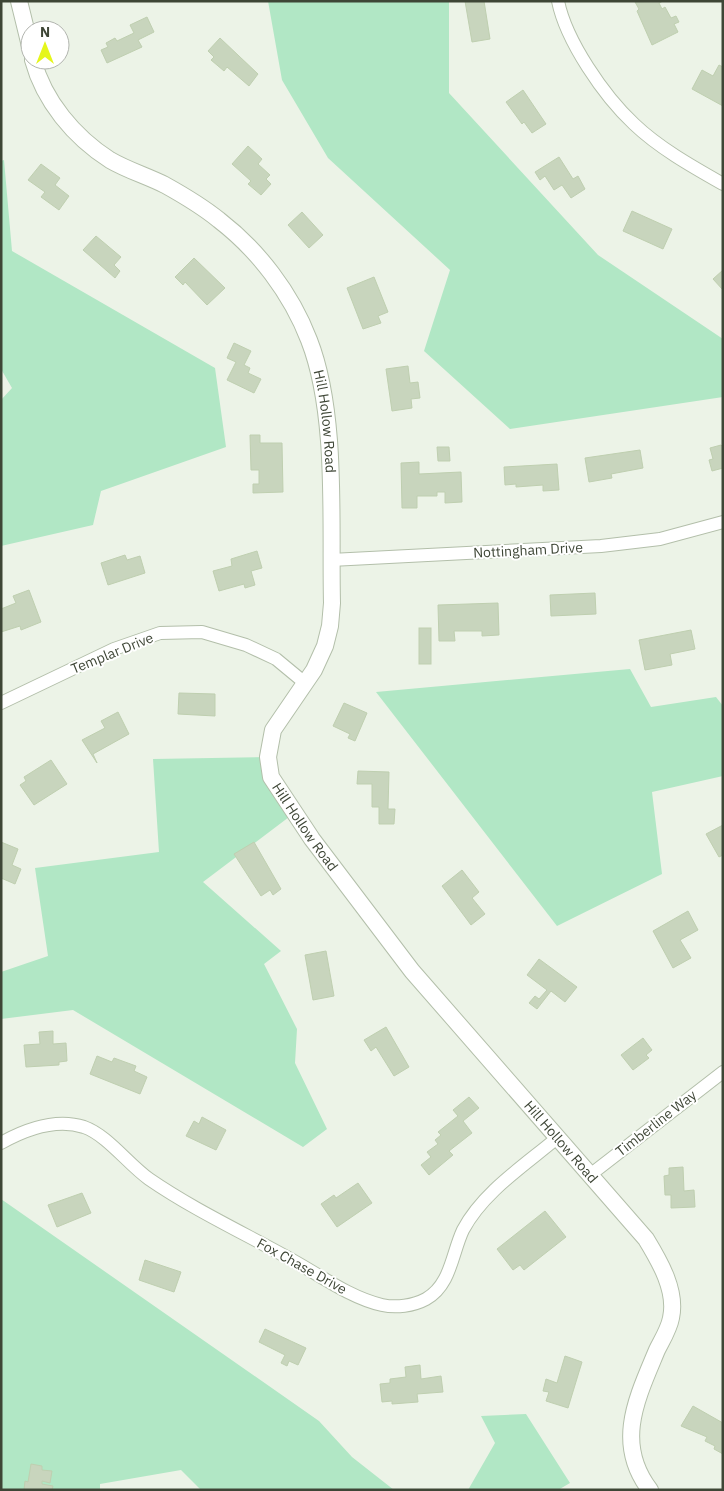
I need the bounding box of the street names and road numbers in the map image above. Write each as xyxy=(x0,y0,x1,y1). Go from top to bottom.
street label: Hill Hollow Road xyxy=(310,368,340,473)
street label: Nottingham Drive xyxy=(473,538,584,562)
street label: Templar Drive xyxy=(68,628,156,678)
street label: Hill Hollow Road xyxy=(268,779,342,875)
street label: Timberline Way xyxy=(612,1086,700,1160)
street label: Hill Hollow Road xyxy=(520,1097,602,1187)
street label: Fox Chase Drive xyxy=(254,1234,350,1298)

